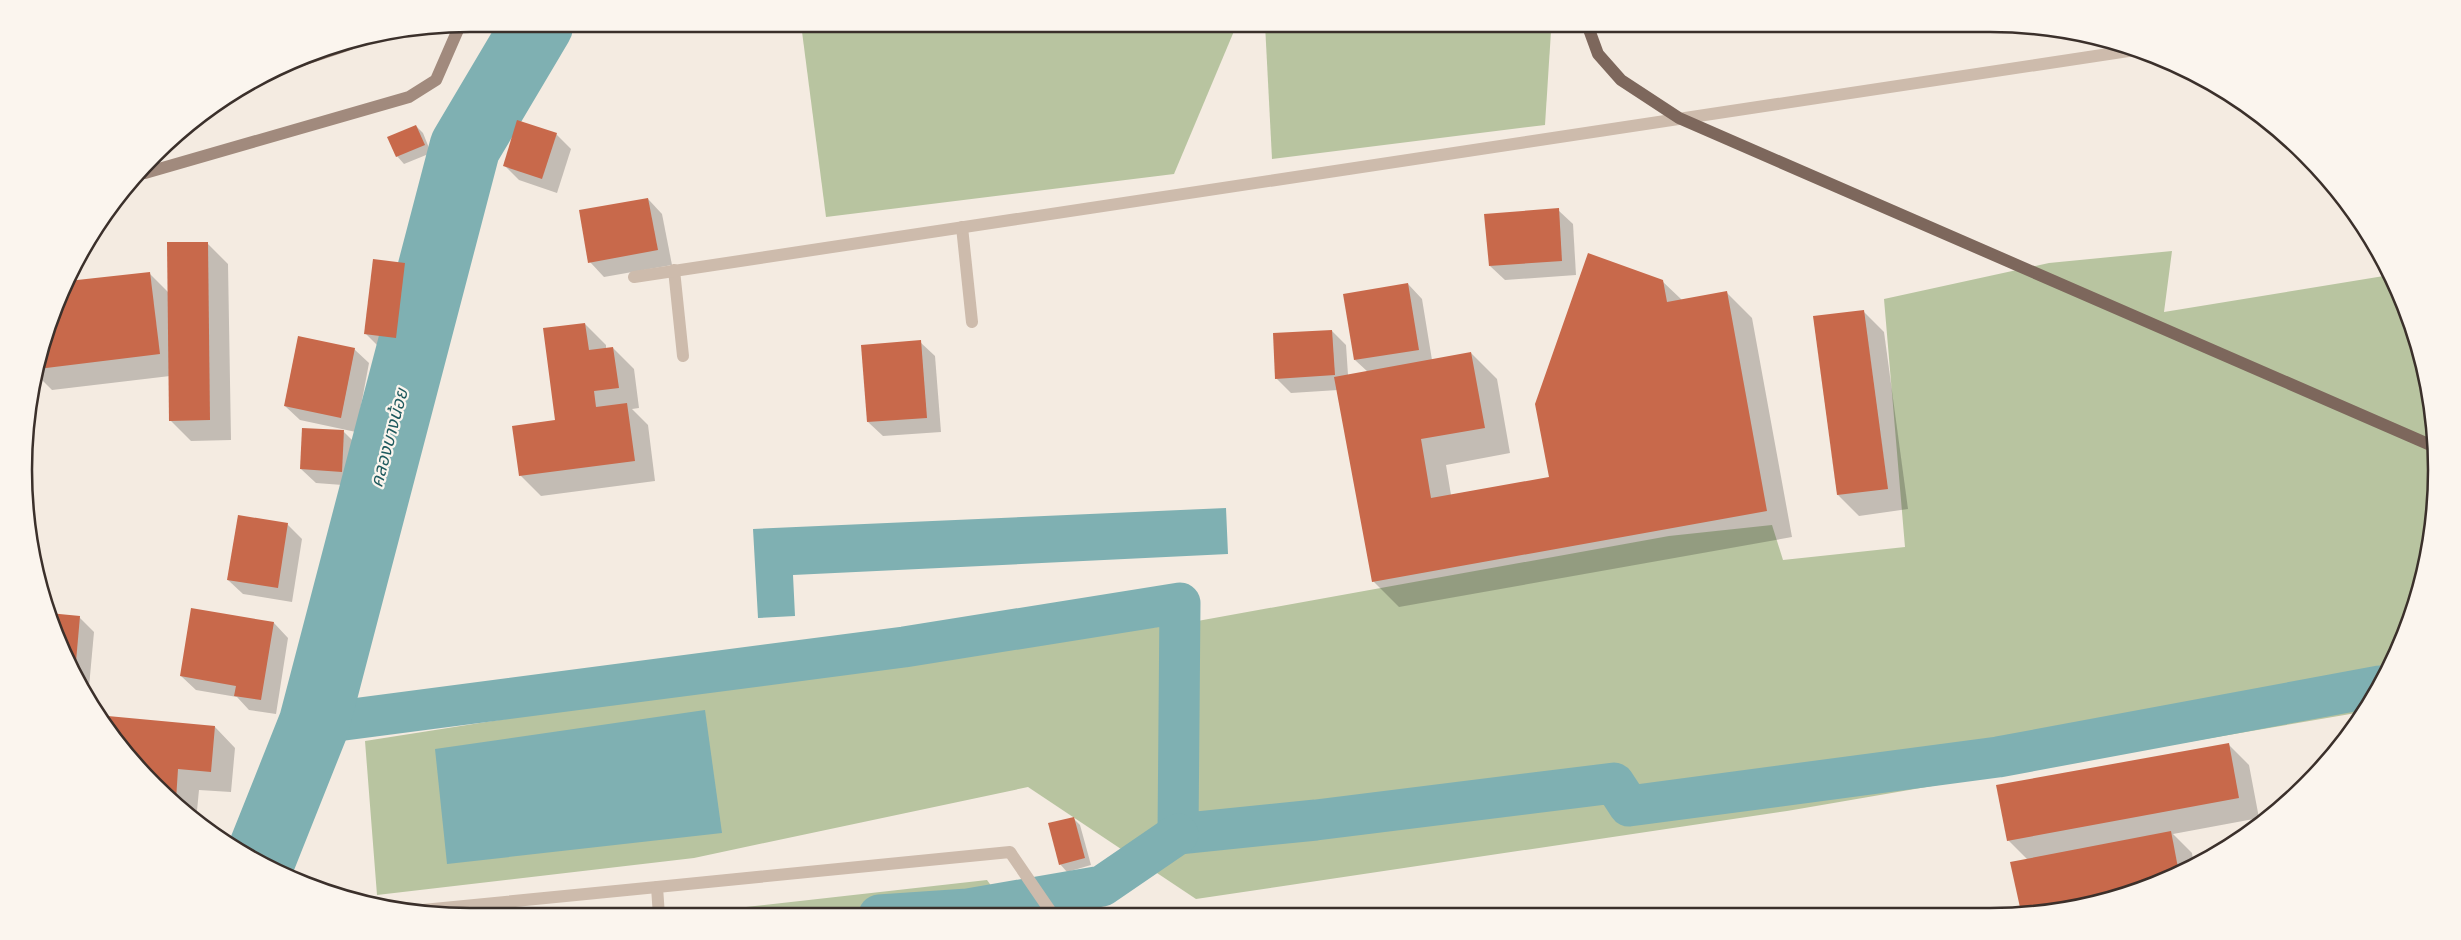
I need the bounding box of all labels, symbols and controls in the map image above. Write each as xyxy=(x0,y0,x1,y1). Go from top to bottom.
water label: คลองบางน้อย xyxy=(363,384,413,490)

